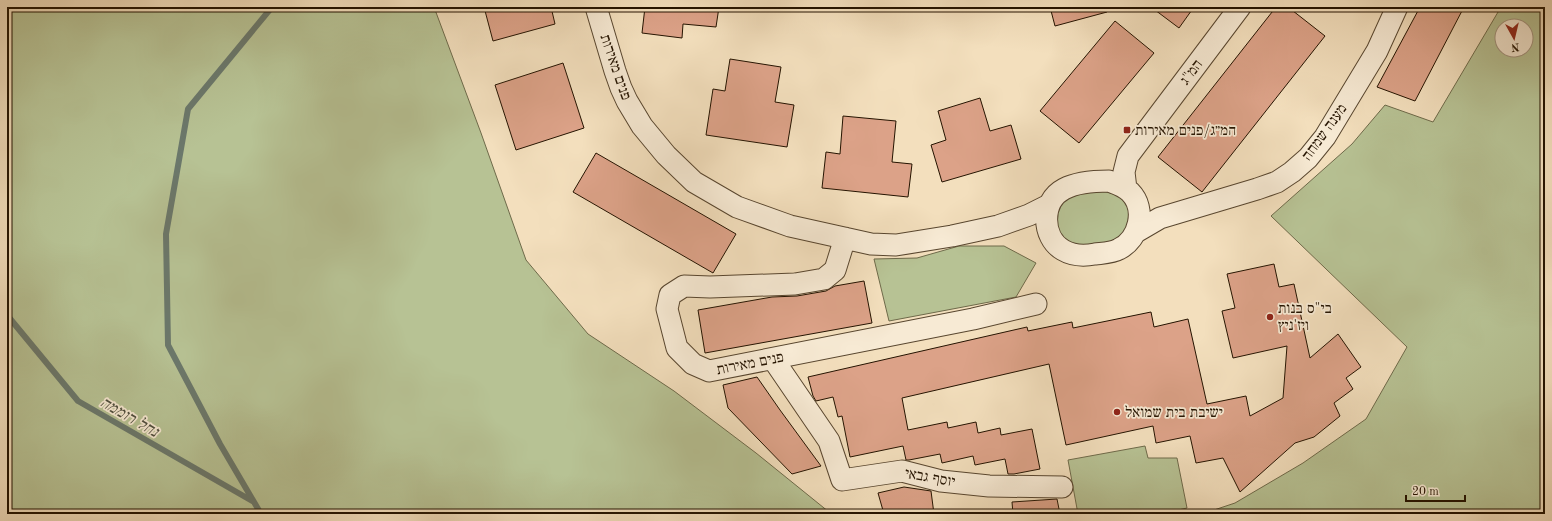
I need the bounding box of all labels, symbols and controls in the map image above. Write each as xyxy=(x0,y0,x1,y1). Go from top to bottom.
north arrow xyxy=(1494,18,1534,58)
street label: פנים מאירות xyxy=(596,33,633,102)
text: N xyxy=(1510,40,1520,53)
street label: המ"ג xyxy=(1178,58,1206,88)
street label: מענה שמחה xyxy=(1300,102,1351,164)
place label: המ״ג/פנים מאירות xyxy=(1135,124,1236,139)
marker: המ״ג/פנים מאירות xyxy=(1122,125,1132,135)
place label: בי"ס בנות ויז'ניץ xyxy=(1278,302,1332,334)
marker: בי"ס בנות ויז'ניץ xyxy=(1265,312,1275,322)
street label: פנים מאירות xyxy=(715,351,785,378)
water label: נחל רוממה xyxy=(97,394,163,441)
place label: ישיבת בית שמואל xyxy=(1125,405,1223,421)
marker: ישיבת בית שמואל xyxy=(1112,407,1122,417)
street label: יוסף גבאי xyxy=(903,467,956,490)
scale bar xyxy=(1406,477,1465,503)
text: 20 m xyxy=(1412,486,1439,498)

